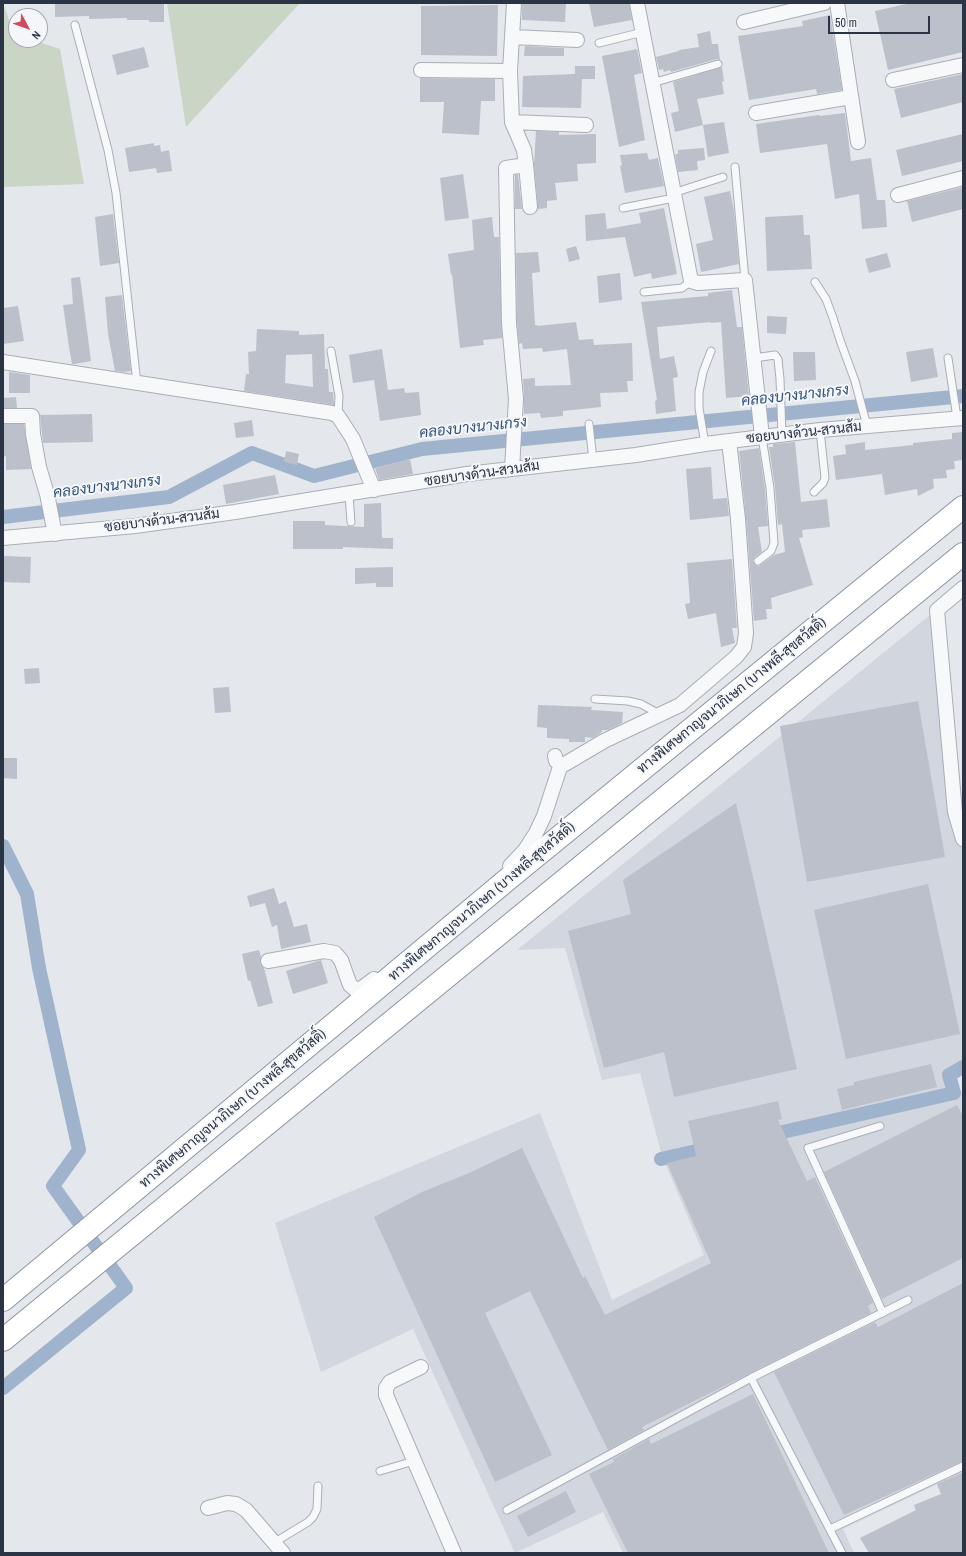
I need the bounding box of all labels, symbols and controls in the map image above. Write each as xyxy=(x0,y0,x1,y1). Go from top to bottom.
north arrow xyxy=(8,8,48,48)
scale bar xyxy=(830,8,932,34)
text: 50 m xyxy=(835,15,857,31)
text: N xyxy=(29,28,44,42)
water label: คลองบางนางเกรง xyxy=(740,381,850,411)
water label: คลองบางนางเกรง xyxy=(418,413,528,443)
street label: ซอยบางด้วน-สวนส้ม xyxy=(745,419,863,447)
street label: ซอยบางด้วน-สวนส้ม xyxy=(423,458,541,490)
water label: คลองบางนางเกรง xyxy=(52,471,162,503)
street label: ซอยบางด้วน-สวนส้ม xyxy=(103,506,221,536)
street label: ทางพิเศษกาญจนาภิเษก (บางพลี-สุขสวัสดิ์) xyxy=(634,614,830,778)
street label: ทางพิเศษกาญจนาภิเษก (บางพลี-สุขสวัสดิ์) xyxy=(385,819,579,985)
street label: ทางพิเศษกาญจนาภิเษก (บางพลี-สุขสวัสดิ์) xyxy=(136,1026,330,1192)

